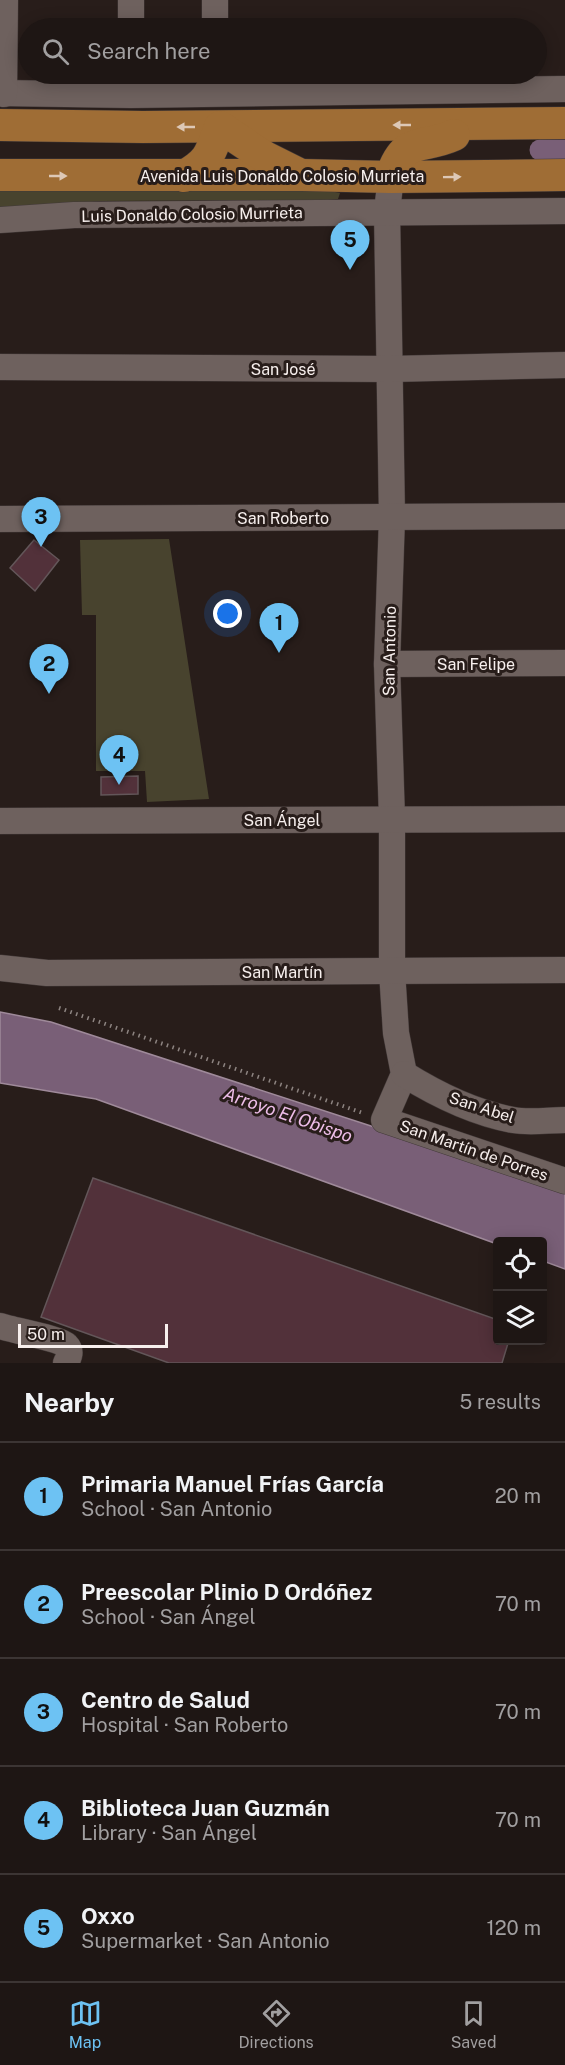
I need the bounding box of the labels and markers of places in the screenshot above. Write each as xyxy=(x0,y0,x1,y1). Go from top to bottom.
pin: 5 xyxy=(330,220,370,270)
pin: 3 xyxy=(22,498,60,547)
pin: 1 xyxy=(260,604,298,653)
pin: 2 xyxy=(29,644,68,694)
pin: 4 xyxy=(100,736,138,785)

